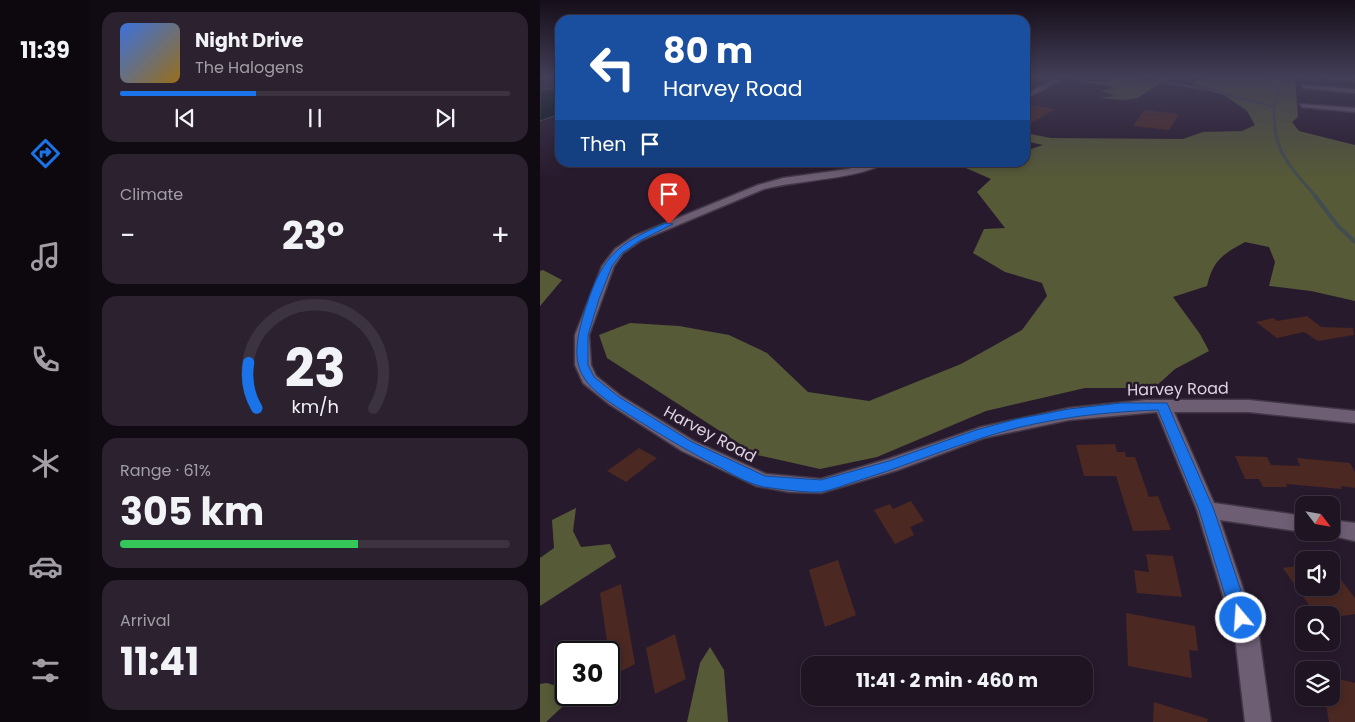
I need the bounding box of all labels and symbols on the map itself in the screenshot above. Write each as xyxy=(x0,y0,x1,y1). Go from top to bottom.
pin xyxy=(648,173,690,224)
street label: Harvey Road xyxy=(1127,377,1229,401)
street label: Harvey Road xyxy=(660,400,760,468)
north arrow xyxy=(1295,496,1340,541)
position arrow xyxy=(1214,591,1266,643)
speed limit sign: 30 xyxy=(555,641,620,706)

